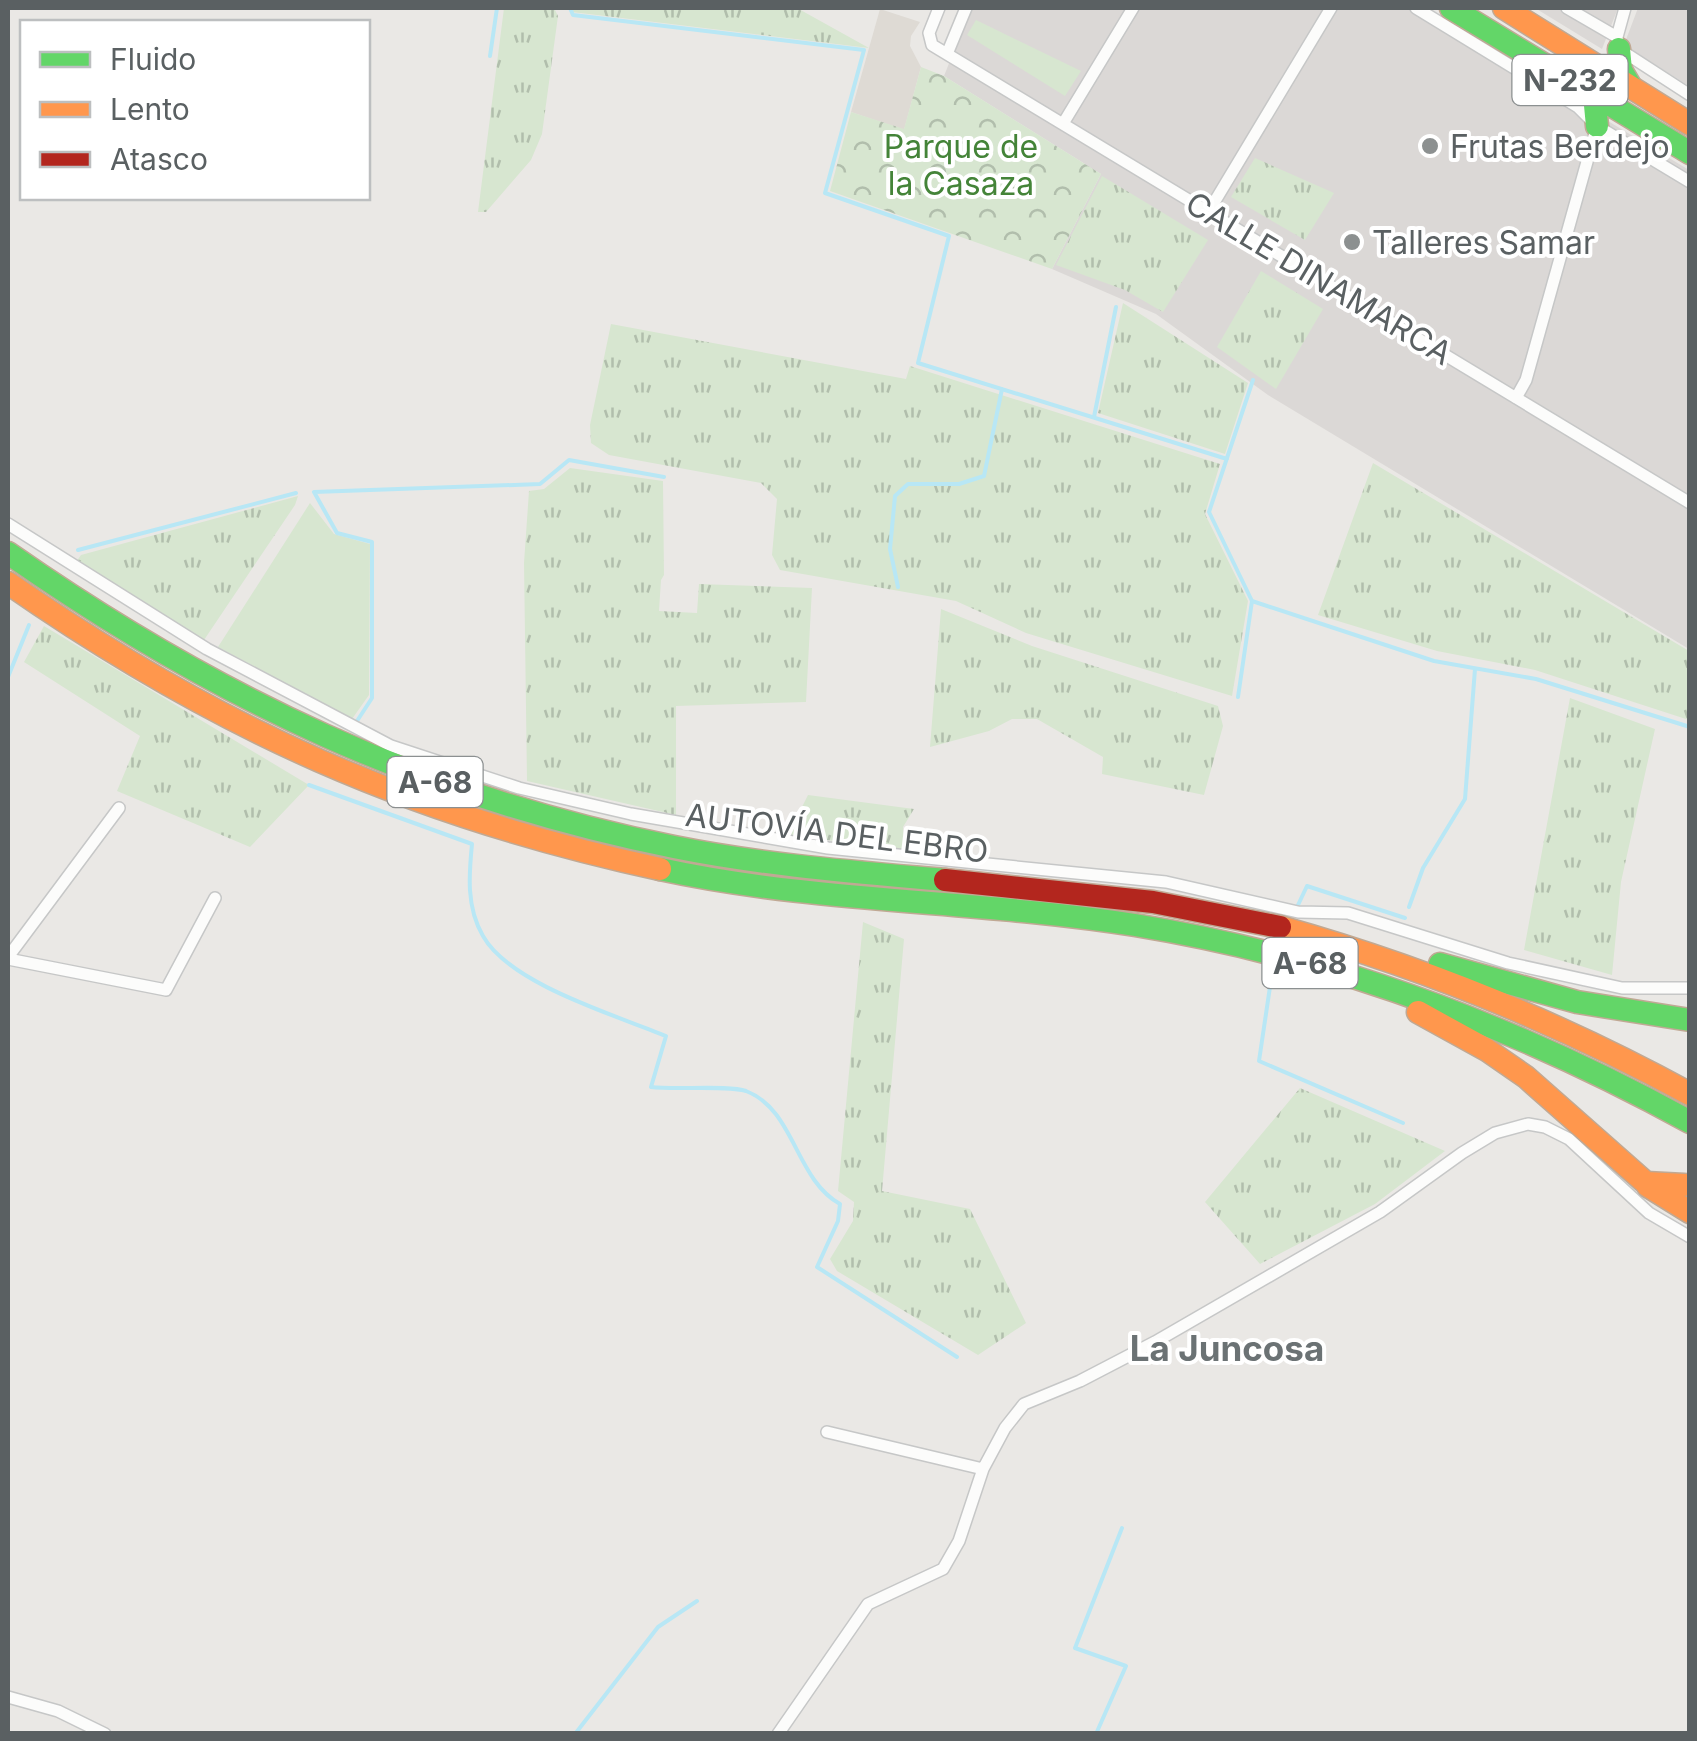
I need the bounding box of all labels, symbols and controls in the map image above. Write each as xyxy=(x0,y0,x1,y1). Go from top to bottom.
legend xyxy=(20,20,370,200)
text: Fluido xyxy=(110,41,196,77)
road number: N-232 xyxy=(1512,55,1628,105)
text: Lento xyxy=(110,91,190,127)
park label: Parque de la Casaza xyxy=(884,127,1038,203)
place label: Frutas Berdejo xyxy=(1450,127,1670,166)
marker: Frutas Berdejo xyxy=(1419,135,1441,157)
text: Atasco xyxy=(110,141,208,177)
street label: CALLE DINAMARCA xyxy=(1179,183,1459,373)
place label: Talleres Samar xyxy=(1372,223,1595,262)
marker: Talleres Samar xyxy=(1341,231,1363,253)
road number: A-68 xyxy=(388,757,482,807)
street label: AUTOVÍA DEL EBRO xyxy=(683,795,991,871)
road number: A-68 xyxy=(1262,938,1358,988)
district label: La Juncosa xyxy=(1130,1327,1324,1369)

